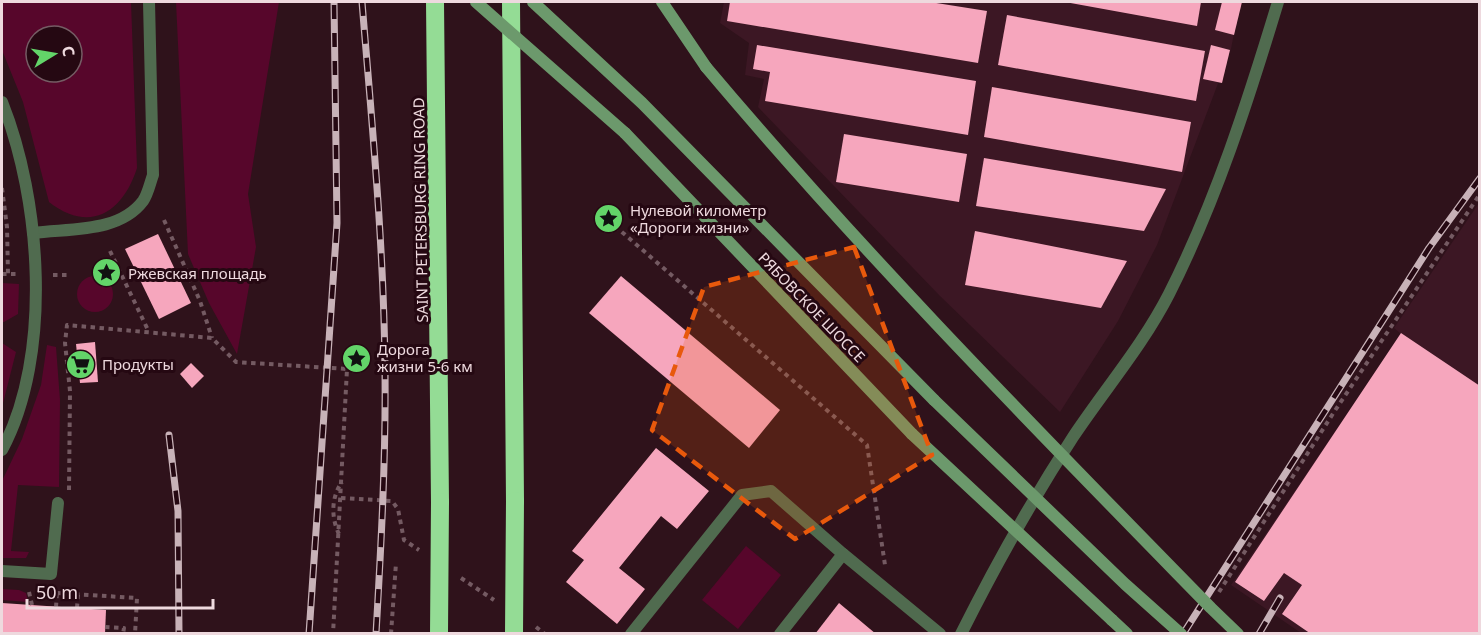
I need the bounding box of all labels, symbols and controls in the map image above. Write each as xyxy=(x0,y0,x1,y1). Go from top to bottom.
north arrow xyxy=(24,24,84,84)
text: С xyxy=(57,44,81,58)
street label: SAINT PETERSBURG RING ROAD xyxy=(408,97,432,323)
place label: Нулевой километр «Дороги жизни» xyxy=(630,200,766,237)
place icon: Нулевой километр «Дороги жизни» xyxy=(593,203,625,235)
street label: РЯБОВСКОЕ ШОССЕ xyxy=(754,248,870,366)
place icon: Ржевская площадь xyxy=(91,257,123,289)
place label: Ржевская площадь xyxy=(128,263,267,283)
place label: Дорога жизни 5-6 км xyxy=(377,339,473,376)
place icon: Дорога жизни 5-6 км xyxy=(340,342,372,374)
supermarket icon: Продукты xyxy=(65,348,97,380)
place label: Продукты xyxy=(102,354,174,374)
scale bar xyxy=(27,572,213,610)
text: 50 m xyxy=(36,580,78,604)

